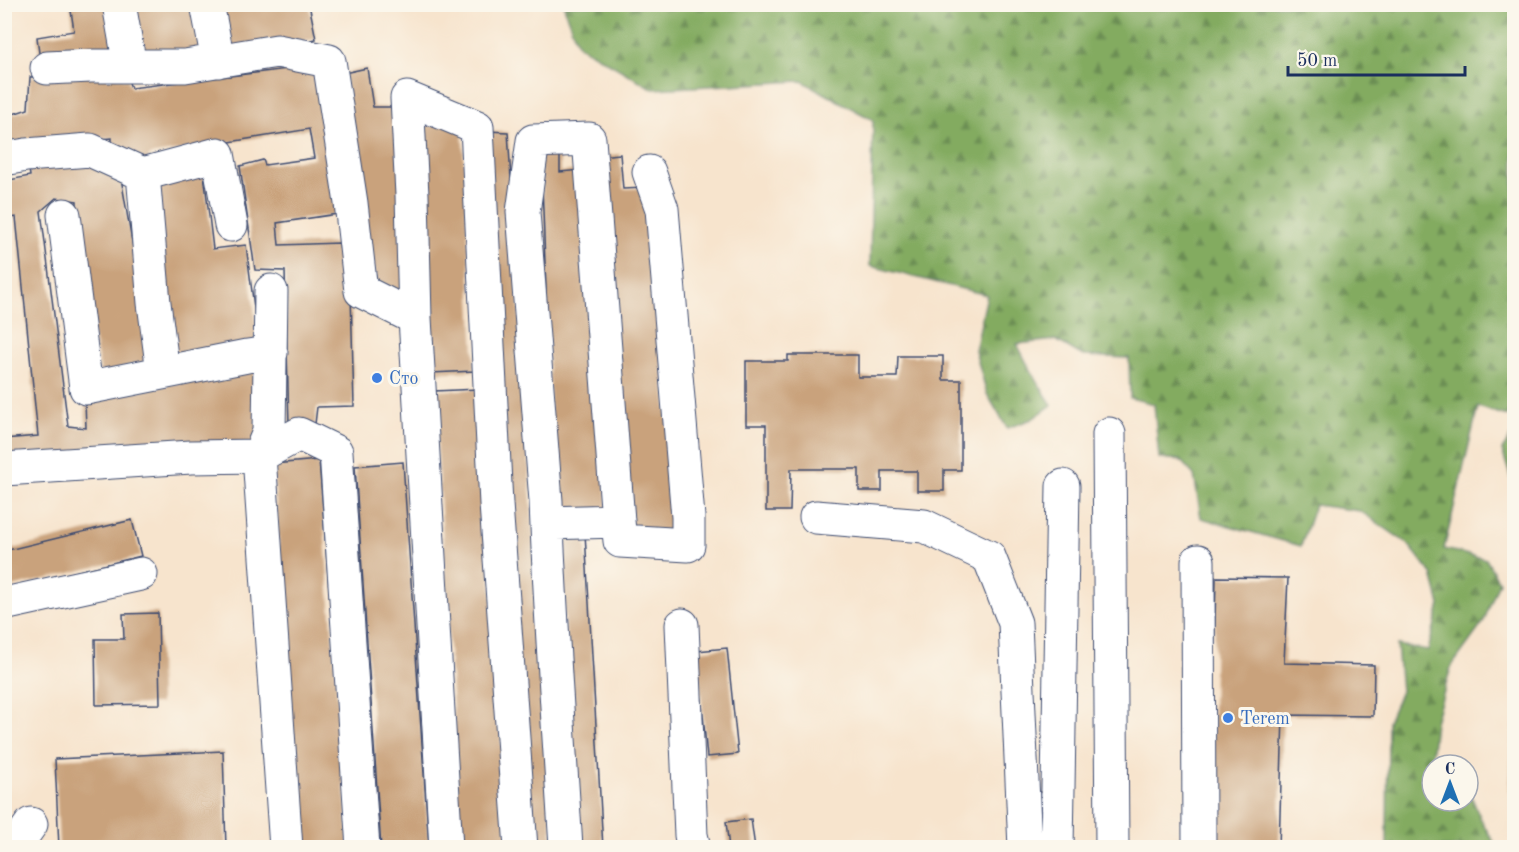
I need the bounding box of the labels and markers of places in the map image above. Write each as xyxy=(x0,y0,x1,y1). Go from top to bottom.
place label: Сто xyxy=(389,370,419,388)
marker: Сто xyxy=(370,371,384,385)
place label: Terem xyxy=(1240,710,1290,728)
marker: Terem xyxy=(1221,711,1235,725)

